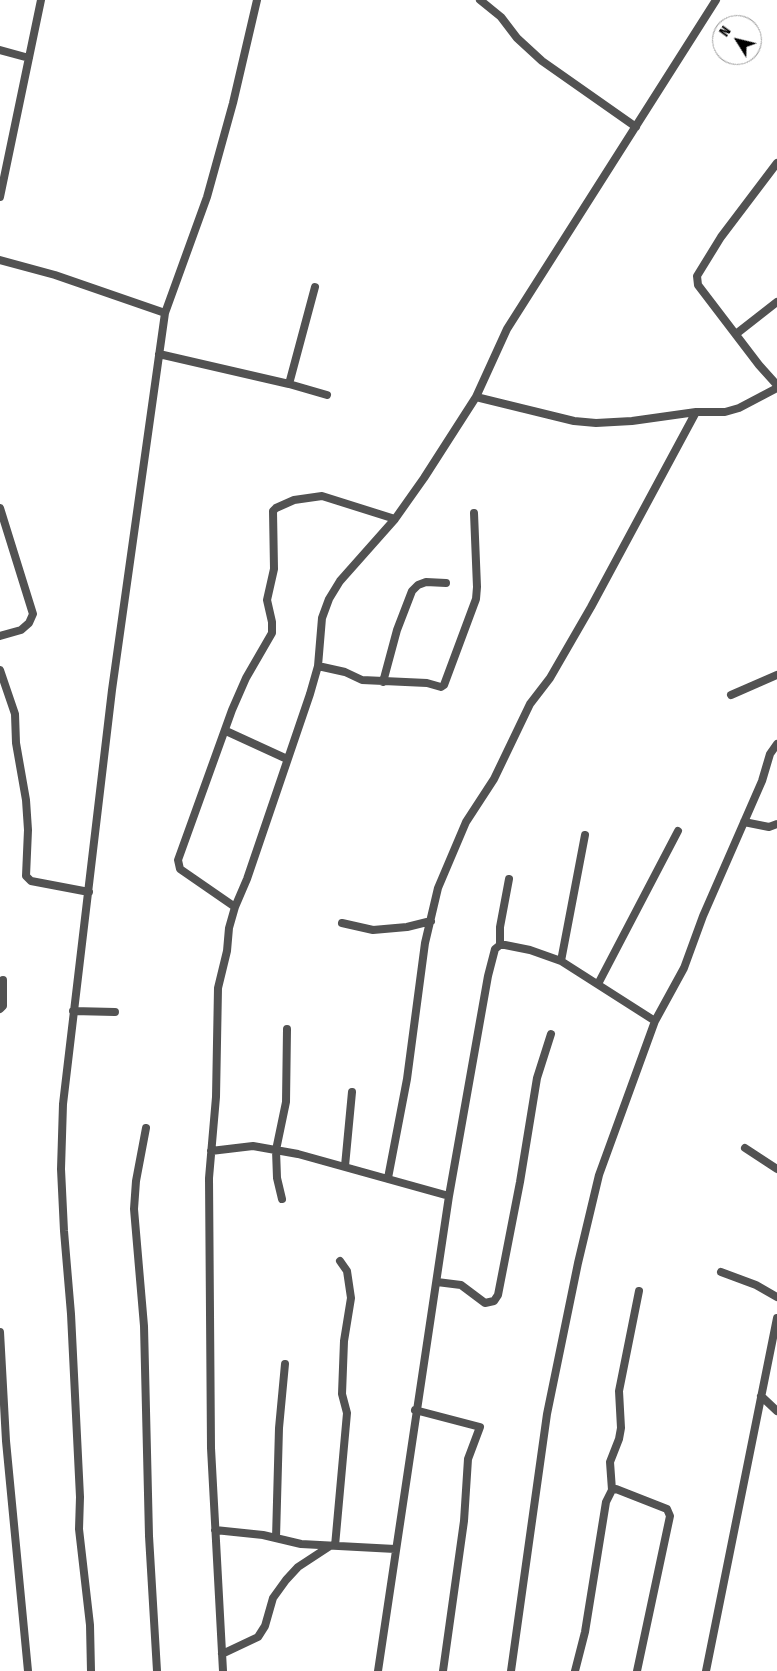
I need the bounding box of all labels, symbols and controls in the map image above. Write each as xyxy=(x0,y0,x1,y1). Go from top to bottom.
north arrow xyxy=(712,15,762,65)
text: N xyxy=(716,23,735,40)

